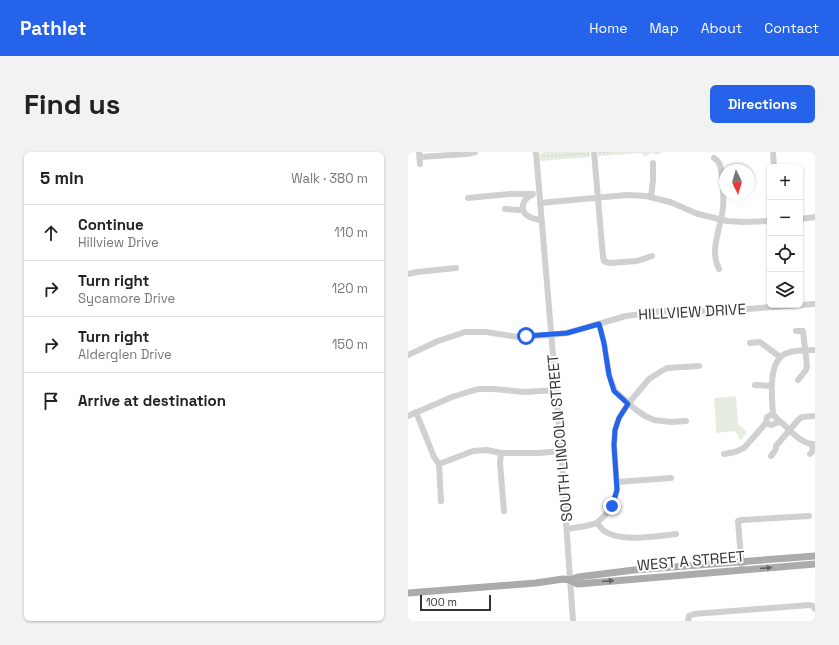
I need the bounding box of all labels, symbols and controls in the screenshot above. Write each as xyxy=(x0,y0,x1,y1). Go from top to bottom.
text: Pathlet xyxy=(20,16,86,41)
text: Home xyxy=(589,19,627,37)
text: Map xyxy=(649,19,679,37)
text: About xyxy=(701,19,742,37)
text: Contact xyxy=(764,19,819,37)
button: Directions xyxy=(710,85,815,123)
text: Find us xyxy=(24,86,121,122)
north arrow xyxy=(719,164,755,200)
map controls xyxy=(767,164,803,308)
button: + xyxy=(767,164,803,200)
text: 5 min xyxy=(40,167,84,189)
text: Walk · 380 m xyxy=(291,170,368,187)
button: − xyxy=(767,200,803,236)
text: Continue xyxy=(78,215,144,234)
icon: ahead xyxy=(40,222,62,244)
text: 110 m xyxy=(334,224,368,241)
text: Hillview Drive xyxy=(78,234,159,251)
button: locate xyxy=(767,236,803,272)
text: Turn right xyxy=(78,271,149,290)
button: layers xyxy=(767,272,803,308)
icon: right xyxy=(40,278,62,300)
text: 120 m xyxy=(332,280,368,297)
text: Sycamore Drive xyxy=(78,290,175,307)
street label: HILLVIEW DRIVE xyxy=(638,299,746,324)
text: Turn right xyxy=(78,327,149,346)
route start xyxy=(517,327,535,345)
icon: right xyxy=(40,334,62,356)
text: 150 m xyxy=(332,336,368,353)
text: Alderglen Drive xyxy=(78,346,172,363)
street label: SOUTH LINCOLN STREET xyxy=(543,353,576,523)
icon: arrive xyxy=(40,390,62,412)
text: Arrive at destination xyxy=(78,391,226,410)
route end xyxy=(603,497,621,515)
street label: WEST A STREET xyxy=(636,546,746,575)
one-way arrow xyxy=(760,565,772,572)
one-way arrow xyxy=(602,578,614,585)
scale bar xyxy=(420,593,491,612)
text: 100 m xyxy=(426,595,457,609)

